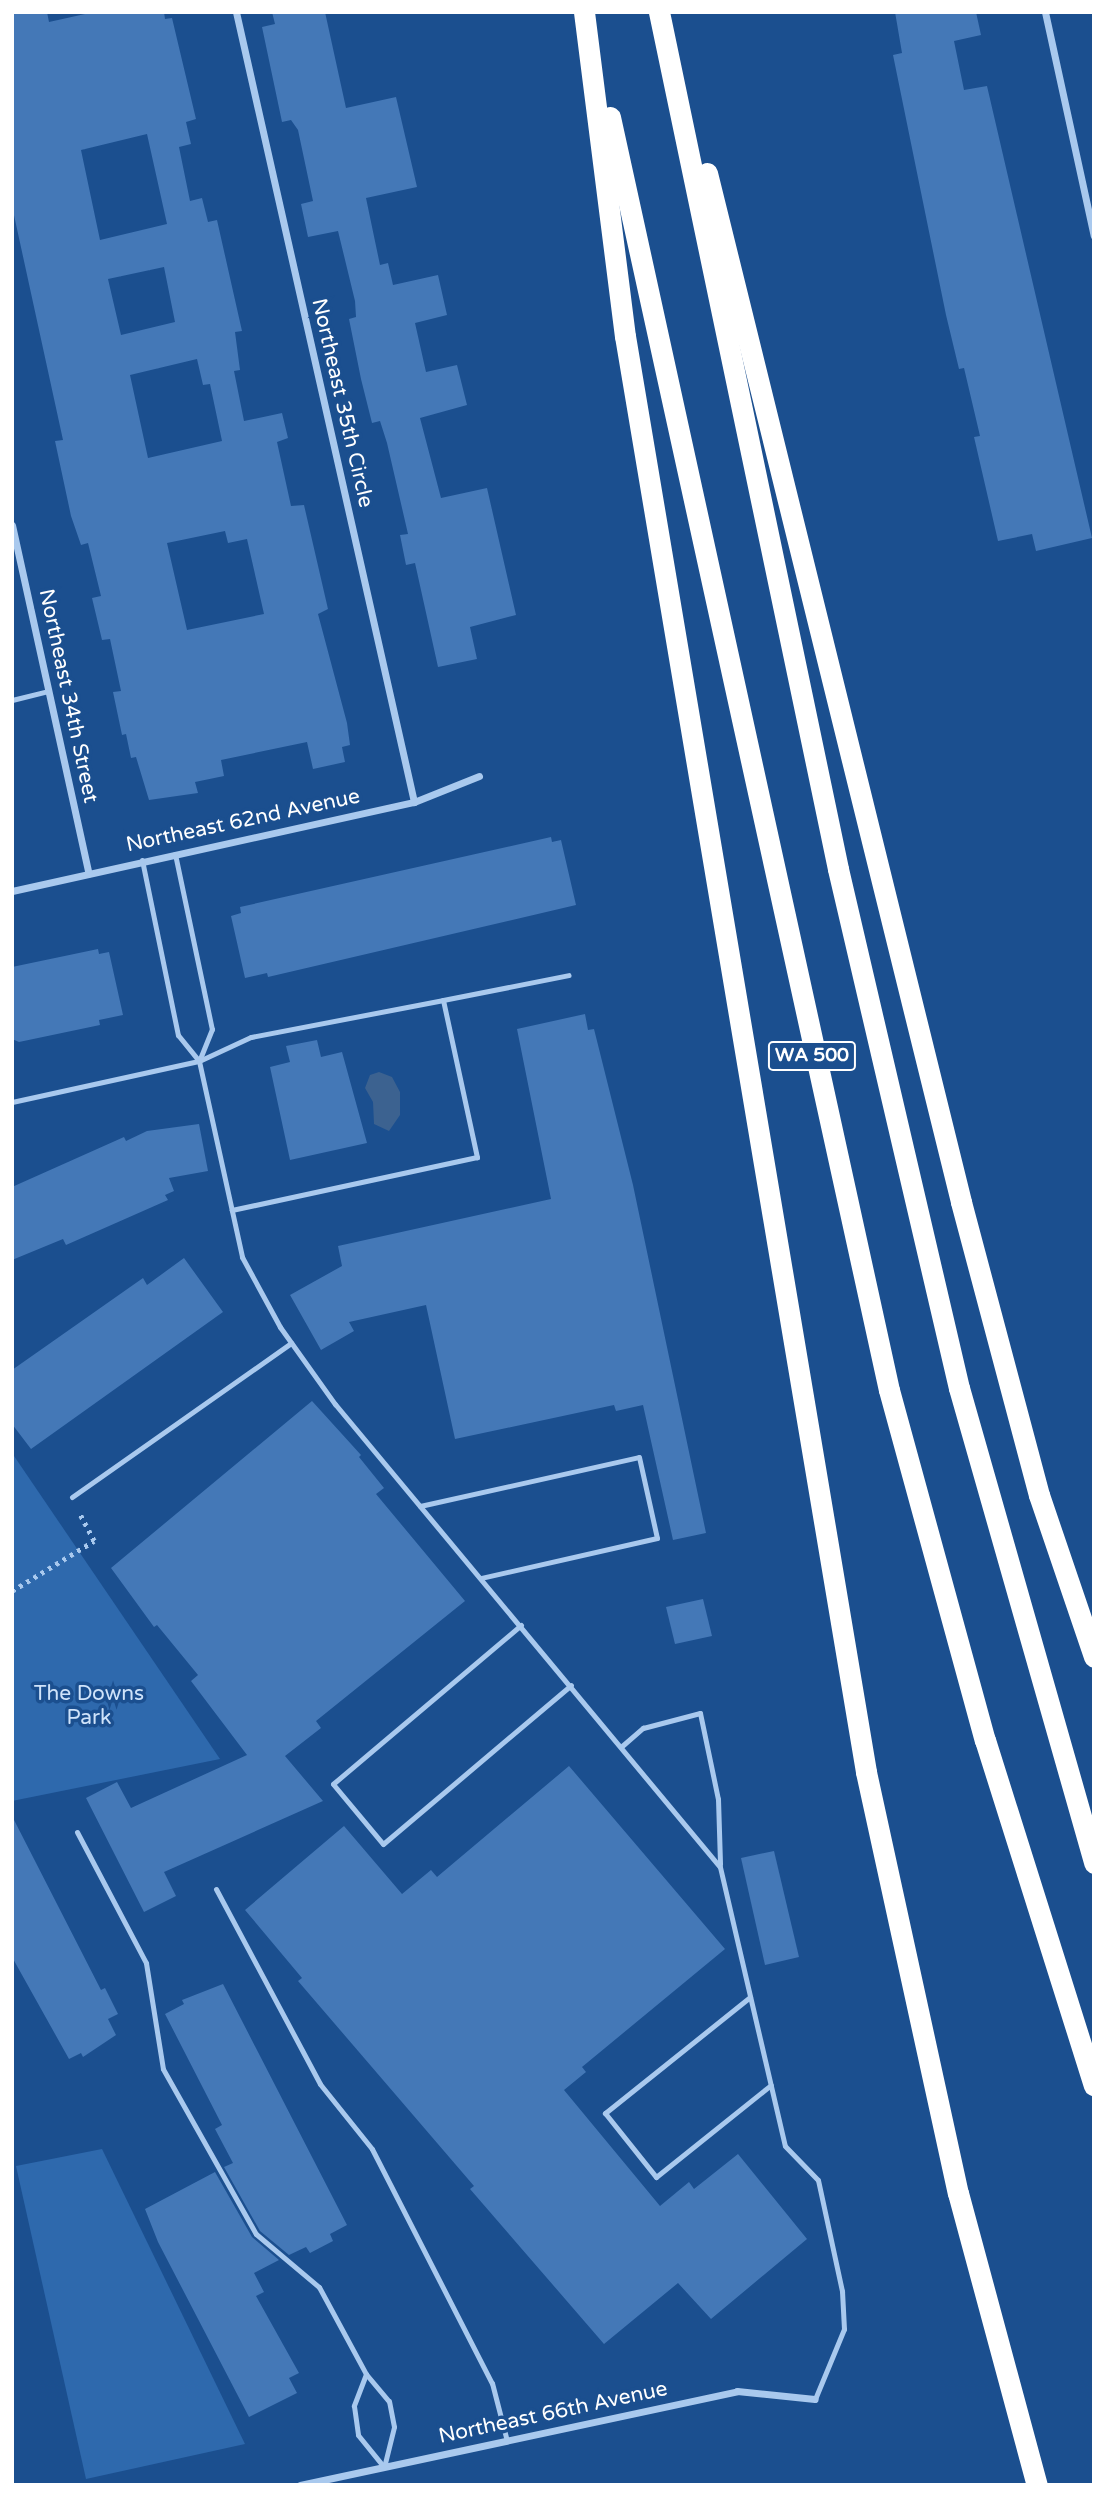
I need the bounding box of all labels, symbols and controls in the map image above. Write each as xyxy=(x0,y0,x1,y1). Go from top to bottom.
street label: Northeast 35th Circle xyxy=(306,296,378,510)
street label: Northeast 34th Street xyxy=(33,587,103,805)
street label: Northeast 62nd Avenue xyxy=(124,784,362,858)
road number: WA 500 xyxy=(766,1040,858,1072)
park label: The Downs Park xyxy=(34,1681,144,1731)
street label: Northeast 66th Avenue xyxy=(436,2376,670,2450)

